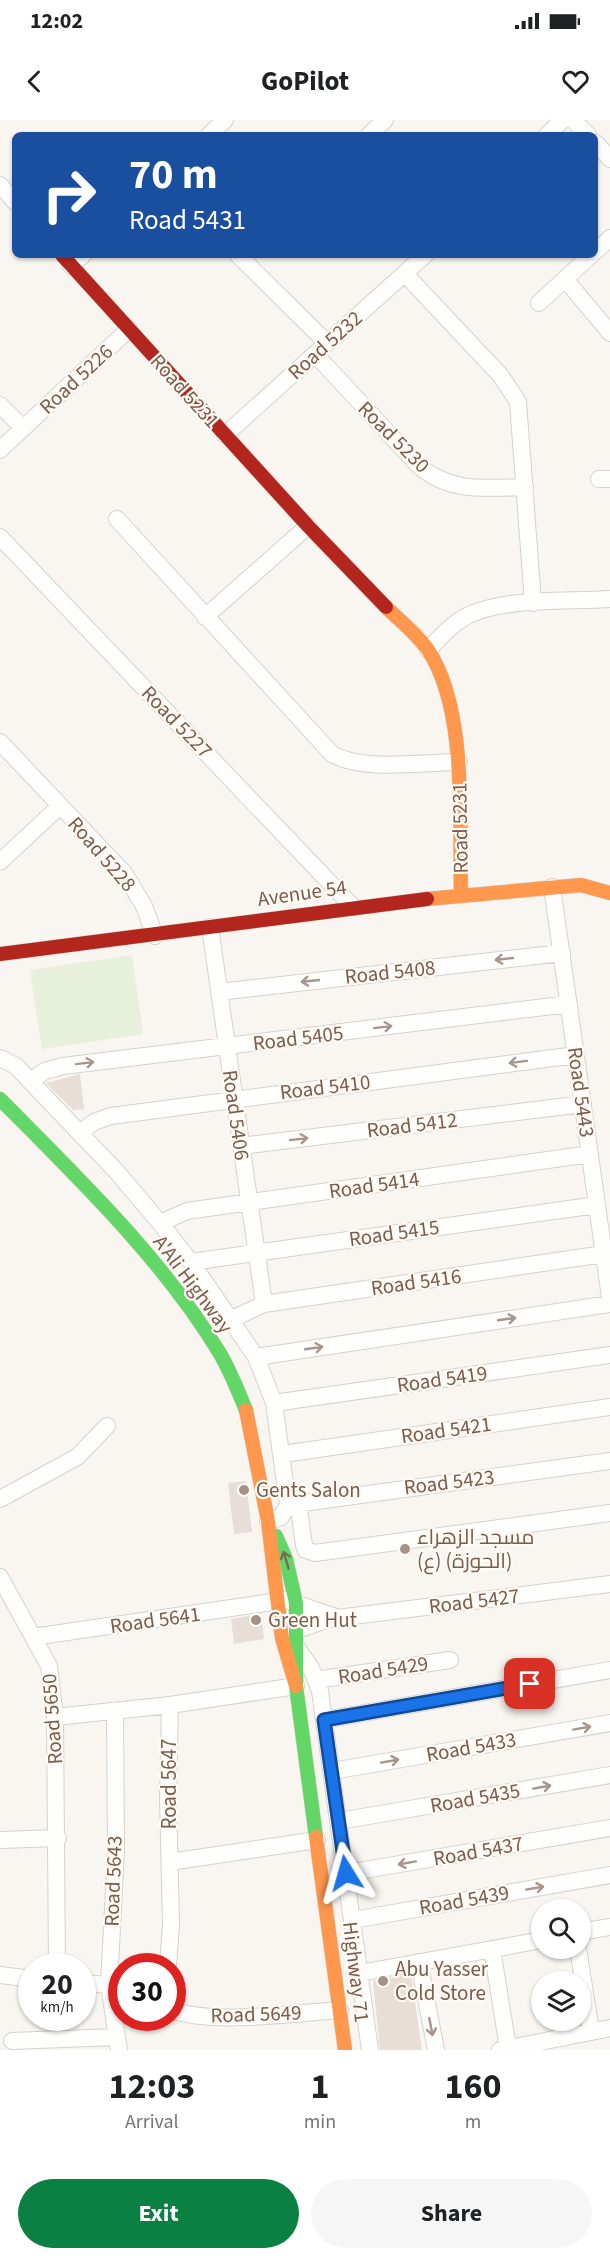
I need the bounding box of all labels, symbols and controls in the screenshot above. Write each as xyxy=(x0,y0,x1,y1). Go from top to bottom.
text: 12:02 xyxy=(30,5,83,37)
text: GoPilot xyxy=(261,62,349,101)
icon: back xyxy=(18,65,51,98)
icon: heart xyxy=(559,65,592,98)
text: 70 m xyxy=(129,145,218,205)
icon: right xyxy=(30,156,108,234)
text: Road 5431 xyxy=(129,201,246,240)
street label: Road 5232 xyxy=(281,303,369,387)
street label: Road 5226 xyxy=(32,337,120,421)
street label: Road 5231 xyxy=(143,347,227,435)
street label: Road 5230 xyxy=(351,394,437,480)
street label: Road 5227 xyxy=(135,679,219,765)
street label: Road 5231 xyxy=(444,782,476,874)
street label: Road 5228 xyxy=(61,810,143,898)
street label: Avenue 54 xyxy=(255,872,349,914)
street label: Road 5408 xyxy=(343,952,437,992)
one-way arrow xyxy=(494,954,514,965)
one-way arrow xyxy=(300,976,320,987)
street label: Road 5405 xyxy=(251,1018,345,1058)
one-way arrow xyxy=(372,1021,392,1032)
street label: Road 5443 xyxy=(560,1045,602,1139)
one-way arrow xyxy=(74,1057,94,1068)
one-way arrow xyxy=(508,1057,528,1068)
street label: Road 5410 xyxy=(278,1067,372,1107)
street label: Road 5406 xyxy=(215,1068,257,1162)
street label: Road 5412 xyxy=(365,1105,459,1145)
one-way arrow xyxy=(289,1133,308,1144)
street label: Road 5414 xyxy=(327,1164,421,1206)
street label: Road 5415 xyxy=(347,1212,441,1254)
street label: A'Ali Highway xyxy=(146,1228,240,1340)
street label: Road 5416 xyxy=(369,1261,463,1303)
one-way arrow xyxy=(496,1314,516,1325)
one-way arrow xyxy=(303,1343,323,1354)
street label: Road 5419 xyxy=(395,1358,489,1400)
street label: Road 5421 xyxy=(399,1409,493,1451)
street label: Road 5423 xyxy=(402,1462,496,1502)
place label: Gents Salon xyxy=(256,1475,361,1505)
marker: Gents Salon xyxy=(237,1483,251,1497)
place label: مسجد الزهراء (ع) (الحوزة) xyxy=(417,1522,534,1576)
marker: مسجد الزهراء (ع) (الحوزة) xyxy=(398,1542,412,1556)
one-way arrow xyxy=(280,1551,291,1570)
street label: Road 5427 xyxy=(427,1581,521,1621)
street label: Road 5641 xyxy=(108,1599,202,1641)
place label: Green Hut xyxy=(268,1605,357,1635)
marker: Green Hut xyxy=(249,1613,263,1627)
street label: Road 5429 xyxy=(336,1648,430,1692)
pin xyxy=(504,1658,555,1709)
icon: arrive xyxy=(513,1667,546,1700)
street label: Road 5650 xyxy=(34,1673,70,1765)
one-way arrow xyxy=(571,1722,591,1733)
street label: Road 5433 xyxy=(424,1724,518,1770)
street label: Road 5647 xyxy=(154,1738,184,1830)
one-way arrow xyxy=(379,1755,399,1766)
street label: Road 5435 xyxy=(428,1775,522,1821)
one-way arrow xyxy=(531,1781,551,1792)
street label: Road 5437 xyxy=(431,1828,525,1874)
street label: Road 5643 xyxy=(96,1835,130,1927)
position arrow xyxy=(314,1841,378,1905)
one-way arrow xyxy=(398,1858,418,1869)
street label: Road 5439 xyxy=(417,1877,511,1923)
one-way arrow xyxy=(525,1882,544,1893)
map controls xyxy=(531,1899,591,2031)
button: search xyxy=(531,1899,591,1959)
street label: Highway 71 xyxy=(335,1920,377,2024)
speed limit sign: 30 xyxy=(108,1953,186,2031)
place label: Abu Yasser Cold Store xyxy=(395,1954,489,2008)
text: 20 xyxy=(41,1963,73,2006)
button: layers xyxy=(531,1971,591,2031)
marker: Abu Yasser Cold Store xyxy=(376,1974,390,1988)
text: km/h xyxy=(40,1997,74,2018)
street label: Road 5649 xyxy=(210,1997,302,2031)
one-way arrow xyxy=(426,2017,437,2036)
text: 12:03 xyxy=(108,2061,195,2112)
text: 1 xyxy=(310,2061,329,2112)
text: 160 xyxy=(445,2061,502,2112)
text: Arrival xyxy=(125,2108,179,2136)
text: min xyxy=(304,2108,336,2136)
text: m xyxy=(465,2108,481,2136)
button: Exit xyxy=(18,2179,299,2248)
button: Share xyxy=(311,2179,592,2248)

